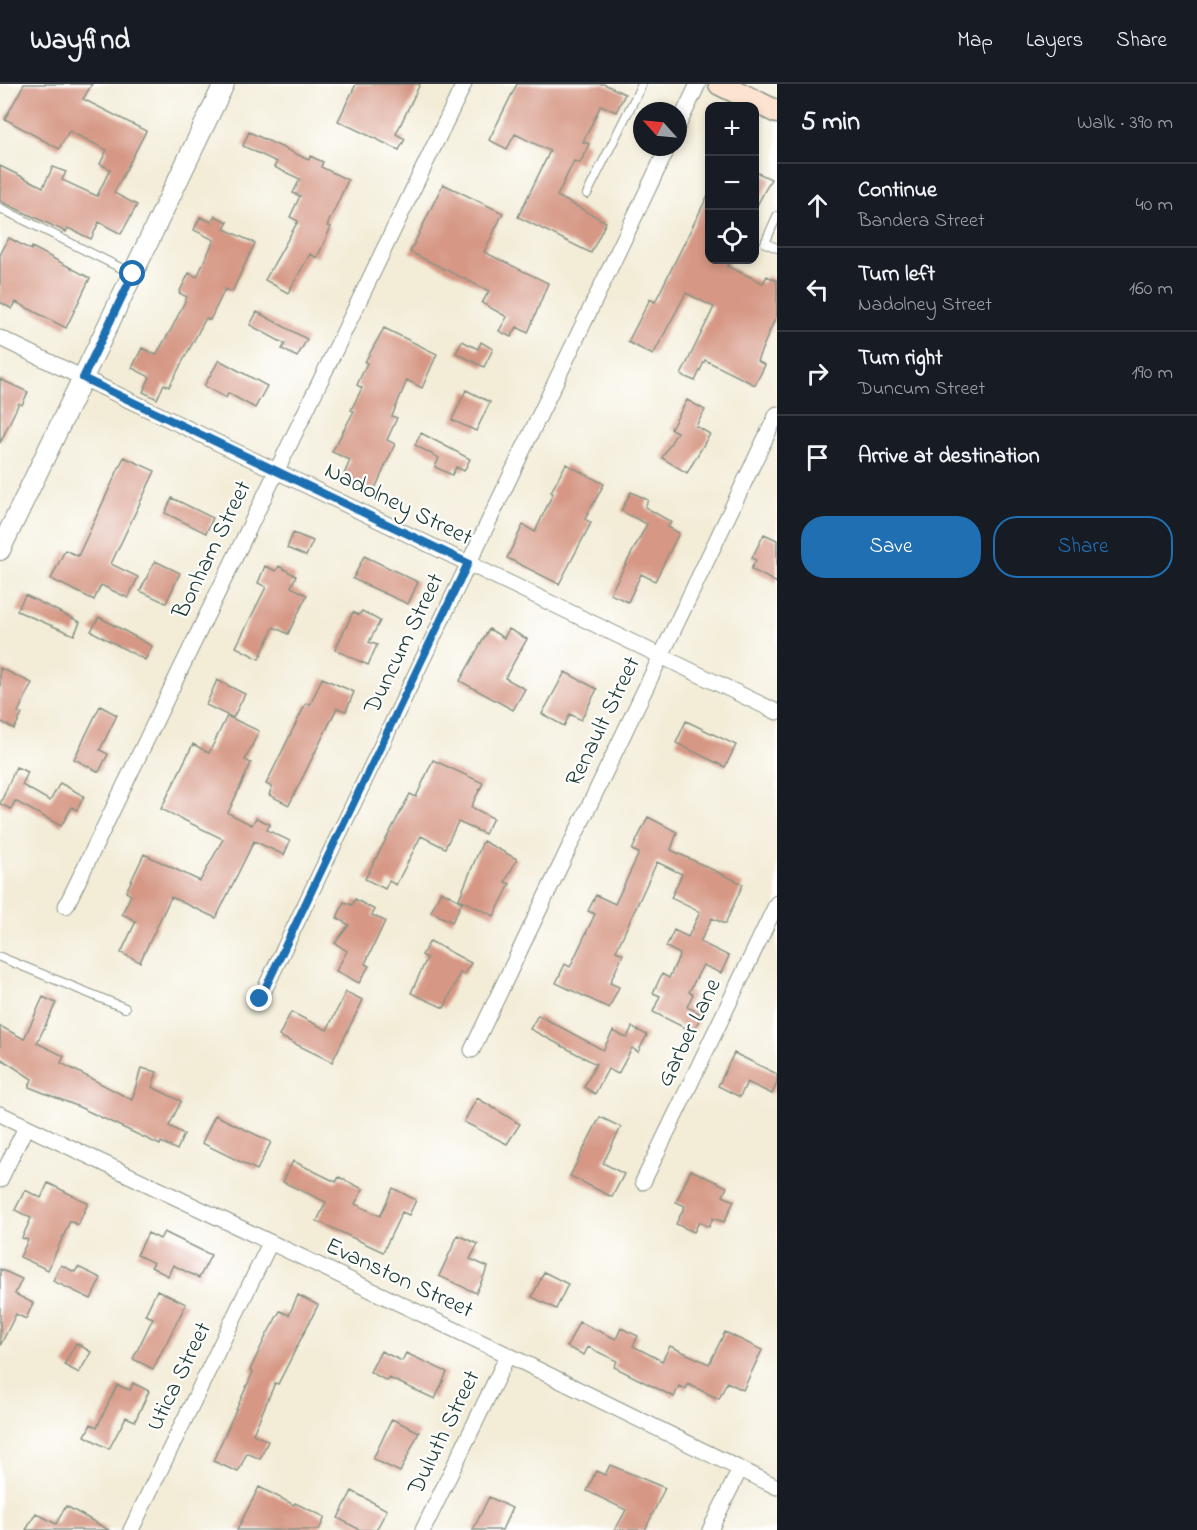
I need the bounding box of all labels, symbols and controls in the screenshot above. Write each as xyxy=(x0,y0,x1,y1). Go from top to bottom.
text: Wayfind xyxy=(30,21,130,62)
text: Map xyxy=(957,26,993,56)
text: Layers xyxy=(1026,26,1083,56)
text: Share xyxy=(1116,26,1167,56)
north arrow xyxy=(633,102,687,156)
map controls xyxy=(705,102,759,264)
button: + xyxy=(705,102,759,156)
text: 5 min xyxy=(801,104,860,142)
text: Walk · 390 m xyxy=(1077,109,1173,138)
button: − xyxy=(705,156,759,210)
text: Continue xyxy=(858,175,937,207)
icon: ahead xyxy=(801,189,834,222)
text: 40 m xyxy=(1136,191,1173,220)
text: Bandera Street xyxy=(858,207,985,236)
button: locate xyxy=(705,210,759,264)
text: Turn left xyxy=(858,259,935,291)
route start xyxy=(119,260,145,286)
icon: left xyxy=(801,273,834,306)
text: 160 m xyxy=(1129,275,1173,304)
text: Nadolney Street xyxy=(858,291,992,320)
text: Turn right xyxy=(858,343,943,375)
icon: right xyxy=(801,357,834,390)
text: 190 m xyxy=(1131,359,1173,388)
text: Duncum Street xyxy=(858,375,985,404)
icon: arrive xyxy=(801,441,834,474)
text: Arrive at destination xyxy=(858,441,1040,473)
street label: Nadolney Street xyxy=(318,454,478,557)
street label: Bonham Street xyxy=(164,475,262,626)
button: Save xyxy=(801,516,981,578)
button: Share xyxy=(993,516,1173,578)
street label: Duncum Street xyxy=(355,568,454,721)
street label: Renault Street xyxy=(557,651,651,793)
street label: Garber Lane xyxy=(649,973,731,1093)
route end xyxy=(246,985,272,1011)
street label: Evanston Street xyxy=(319,1229,479,1329)
street label: Utica Street xyxy=(138,1316,222,1438)
street label: Duluth Street xyxy=(399,1365,490,1502)

